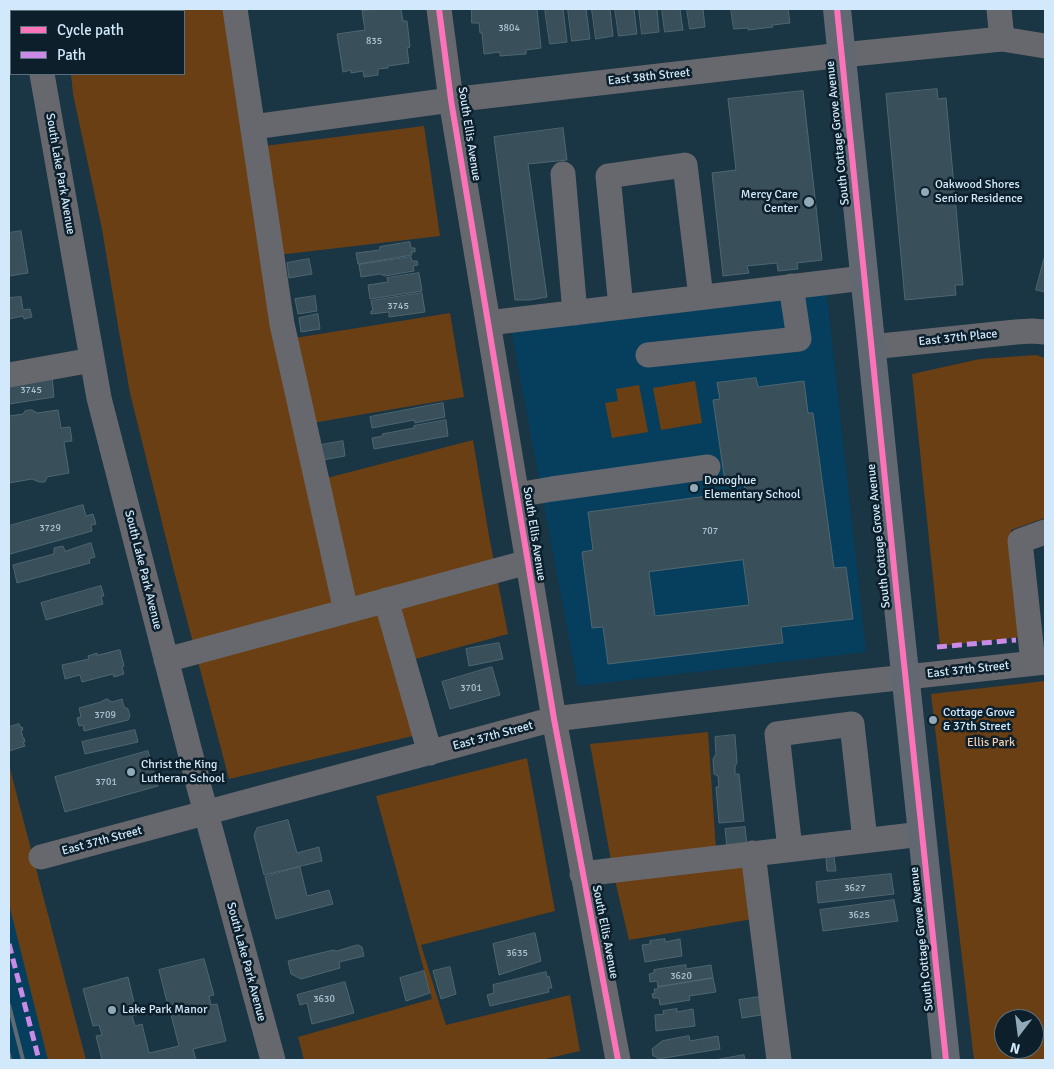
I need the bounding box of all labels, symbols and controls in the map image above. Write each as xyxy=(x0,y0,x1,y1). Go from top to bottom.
legend xyxy=(10,10,185,75)
text: Cycle path xyxy=(57,21,124,39)
house number: 3804 xyxy=(498,22,520,34)
house number: 835 xyxy=(366,35,382,47)
text: Path xyxy=(57,46,86,64)
street label: South Cottage Grove Avenue xyxy=(823,60,853,206)
street label: East 38th Street xyxy=(607,66,691,88)
street label: South Ellis Avenue xyxy=(454,86,484,182)
street label: South Lake Park Avenue xyxy=(42,112,78,236)
place label: Oakwood Shores Senior Residence xyxy=(935,178,1023,206)
marker: Oakwood Shores Senior Residence xyxy=(919,186,931,198)
place label: Mercy Care Center xyxy=(741,188,798,216)
marker: Mercy Care Center xyxy=(802,195,816,209)
house number: 3745 xyxy=(387,300,409,312)
street label: East 37th Place xyxy=(918,327,998,349)
house number: 3745 xyxy=(20,384,42,396)
street label: South Cottage Grove Avenue xyxy=(864,463,894,609)
place label: Donoghue Elementary School xyxy=(704,474,800,502)
marker: Donoghue Elementary School xyxy=(688,482,700,494)
street label: South Ellis Avenue xyxy=(519,486,549,582)
street label: South Lake Park Avenue xyxy=(121,509,165,631)
house number: 3729 xyxy=(39,522,61,534)
house number: 707 xyxy=(702,525,718,537)
street label: East 37th Street xyxy=(926,659,1010,681)
house number: 3701 xyxy=(460,682,482,694)
place label: Cottage Grove & 37th Street xyxy=(943,706,1015,734)
house number: 3709 xyxy=(94,709,116,721)
marker: Cottage Grove & 37th Street xyxy=(927,714,939,726)
street label: East 37th Street xyxy=(451,718,535,754)
park label: Ellis Park xyxy=(967,736,1015,750)
place label: Christ the King Lutheran School xyxy=(141,758,225,786)
marker: Christ the King Lutheran School xyxy=(125,766,137,778)
house number: 3701 xyxy=(95,776,117,788)
street label: East 37th Street xyxy=(60,823,144,859)
street label: South Cottage Grove Avenue xyxy=(907,866,937,1012)
house number: 3627 xyxy=(844,882,866,894)
street label: South Ellis Avenue xyxy=(589,884,621,980)
street label: South Lake Park Avenue xyxy=(223,901,269,1023)
house number: 3625 xyxy=(848,909,870,921)
house number: 3635 xyxy=(506,947,528,959)
house number: 3620 xyxy=(670,970,692,982)
house number: 3630 xyxy=(313,993,335,1005)
place label: Lake Park Manor xyxy=(122,1003,207,1017)
marker: Lake Park Manor xyxy=(106,1004,118,1016)
north arrow xyxy=(994,1009,1044,1059)
text: N xyxy=(1008,1039,1022,1057)

